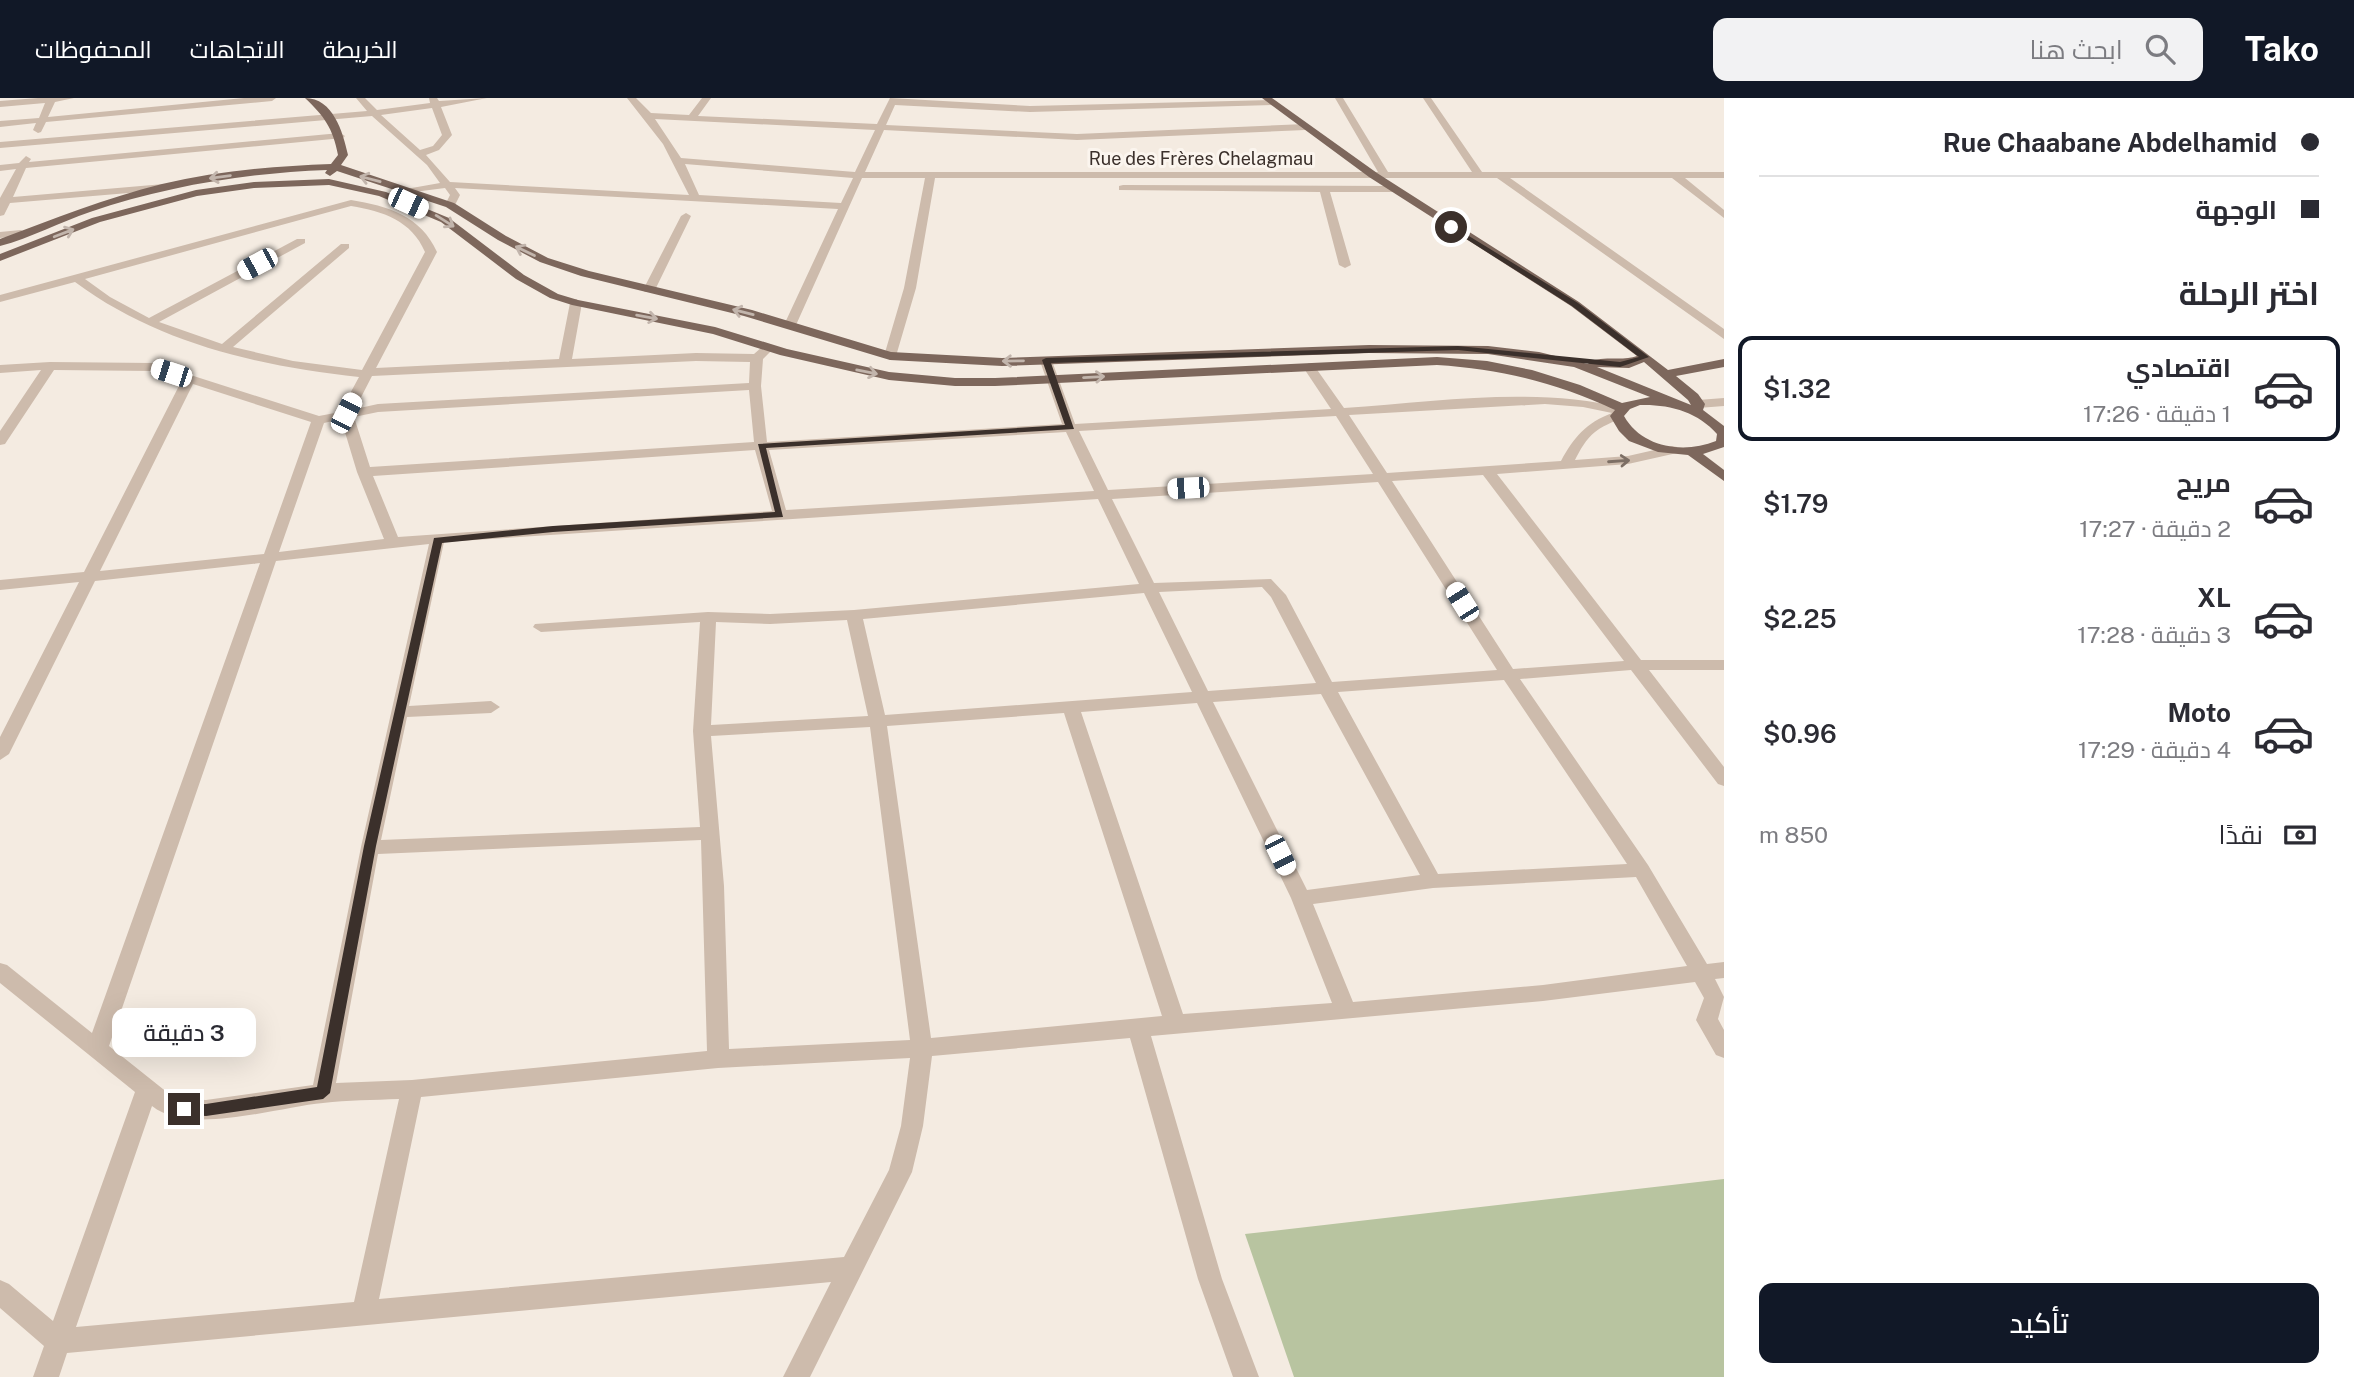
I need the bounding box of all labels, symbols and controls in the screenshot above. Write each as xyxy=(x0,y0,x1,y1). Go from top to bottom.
search box xyxy=(1713,18,2203,81)
icon: search xyxy=(2141,30,2179,68)
text: Tako xyxy=(2245,30,2319,68)
text: ابحث هنا xyxy=(2030,34,2123,65)
text: المحفوظات xyxy=(35,35,152,63)
text: الاتجاهات xyxy=(190,35,285,63)
text: الخريطة xyxy=(323,35,398,63)
text: Rue Chaabane Abdelhamid xyxy=(1943,127,2277,158)
street label: Rue des Frères Chelagmau xyxy=(1089,148,1313,169)
one-way arrow xyxy=(209,170,232,183)
one-way arrow xyxy=(359,171,381,184)
car xyxy=(385,185,432,221)
text: الوجهة xyxy=(2196,194,2277,225)
route start xyxy=(1435,211,1467,243)
one-way arrow xyxy=(435,215,455,229)
one-way arrow xyxy=(52,225,74,238)
one-way arrow xyxy=(515,243,536,257)
car xyxy=(234,245,281,283)
text: اختر الرحلة xyxy=(2179,275,2319,312)
one-way arrow xyxy=(732,305,755,318)
one-way arrow xyxy=(635,311,658,324)
text: اقتصادي xyxy=(2126,352,2231,383)
one-way arrow xyxy=(1002,354,1025,368)
car xyxy=(148,357,195,389)
icon: car xyxy=(2252,357,2315,420)
one-way arrow xyxy=(856,365,878,379)
one-way arrow xyxy=(1082,370,1105,383)
text: $1.32 xyxy=(1763,373,1831,404)
car xyxy=(328,390,365,436)
text: 1 دقيقة · 17:26 xyxy=(2083,400,2231,427)
one-way arrow xyxy=(1607,454,1630,467)
text: مريح xyxy=(2176,467,2231,498)
icon: car xyxy=(2252,472,2315,535)
car xyxy=(1167,476,1210,500)
text: $1.79 xyxy=(1763,488,1828,519)
text: 2 دقيقة · 17:27 xyxy=(2079,515,2231,542)
car xyxy=(1442,579,1483,625)
text: XL xyxy=(2197,582,2231,613)
icon: car xyxy=(2252,587,2315,650)
text: $2.25 xyxy=(1763,603,1837,634)
text: 3 دقيقة · 17:28 xyxy=(2077,621,2231,648)
text: Moto xyxy=(2168,697,2231,728)
icon: car xyxy=(2252,702,2315,765)
text: $0.96 xyxy=(1763,718,1837,749)
text: 4 دقيقة · 17:29 xyxy=(2078,736,2231,763)
icon: cash xyxy=(2281,816,2319,854)
text: نقدًا xyxy=(2219,819,2263,850)
text: 850 m xyxy=(1759,821,1828,848)
car xyxy=(1262,832,1299,878)
callout: 3 دقيقة xyxy=(112,1007,256,1056)
text: 3 دقيقة xyxy=(143,1019,225,1046)
route end xyxy=(168,1093,200,1125)
button: تأكيد xyxy=(1759,1283,2319,1363)

